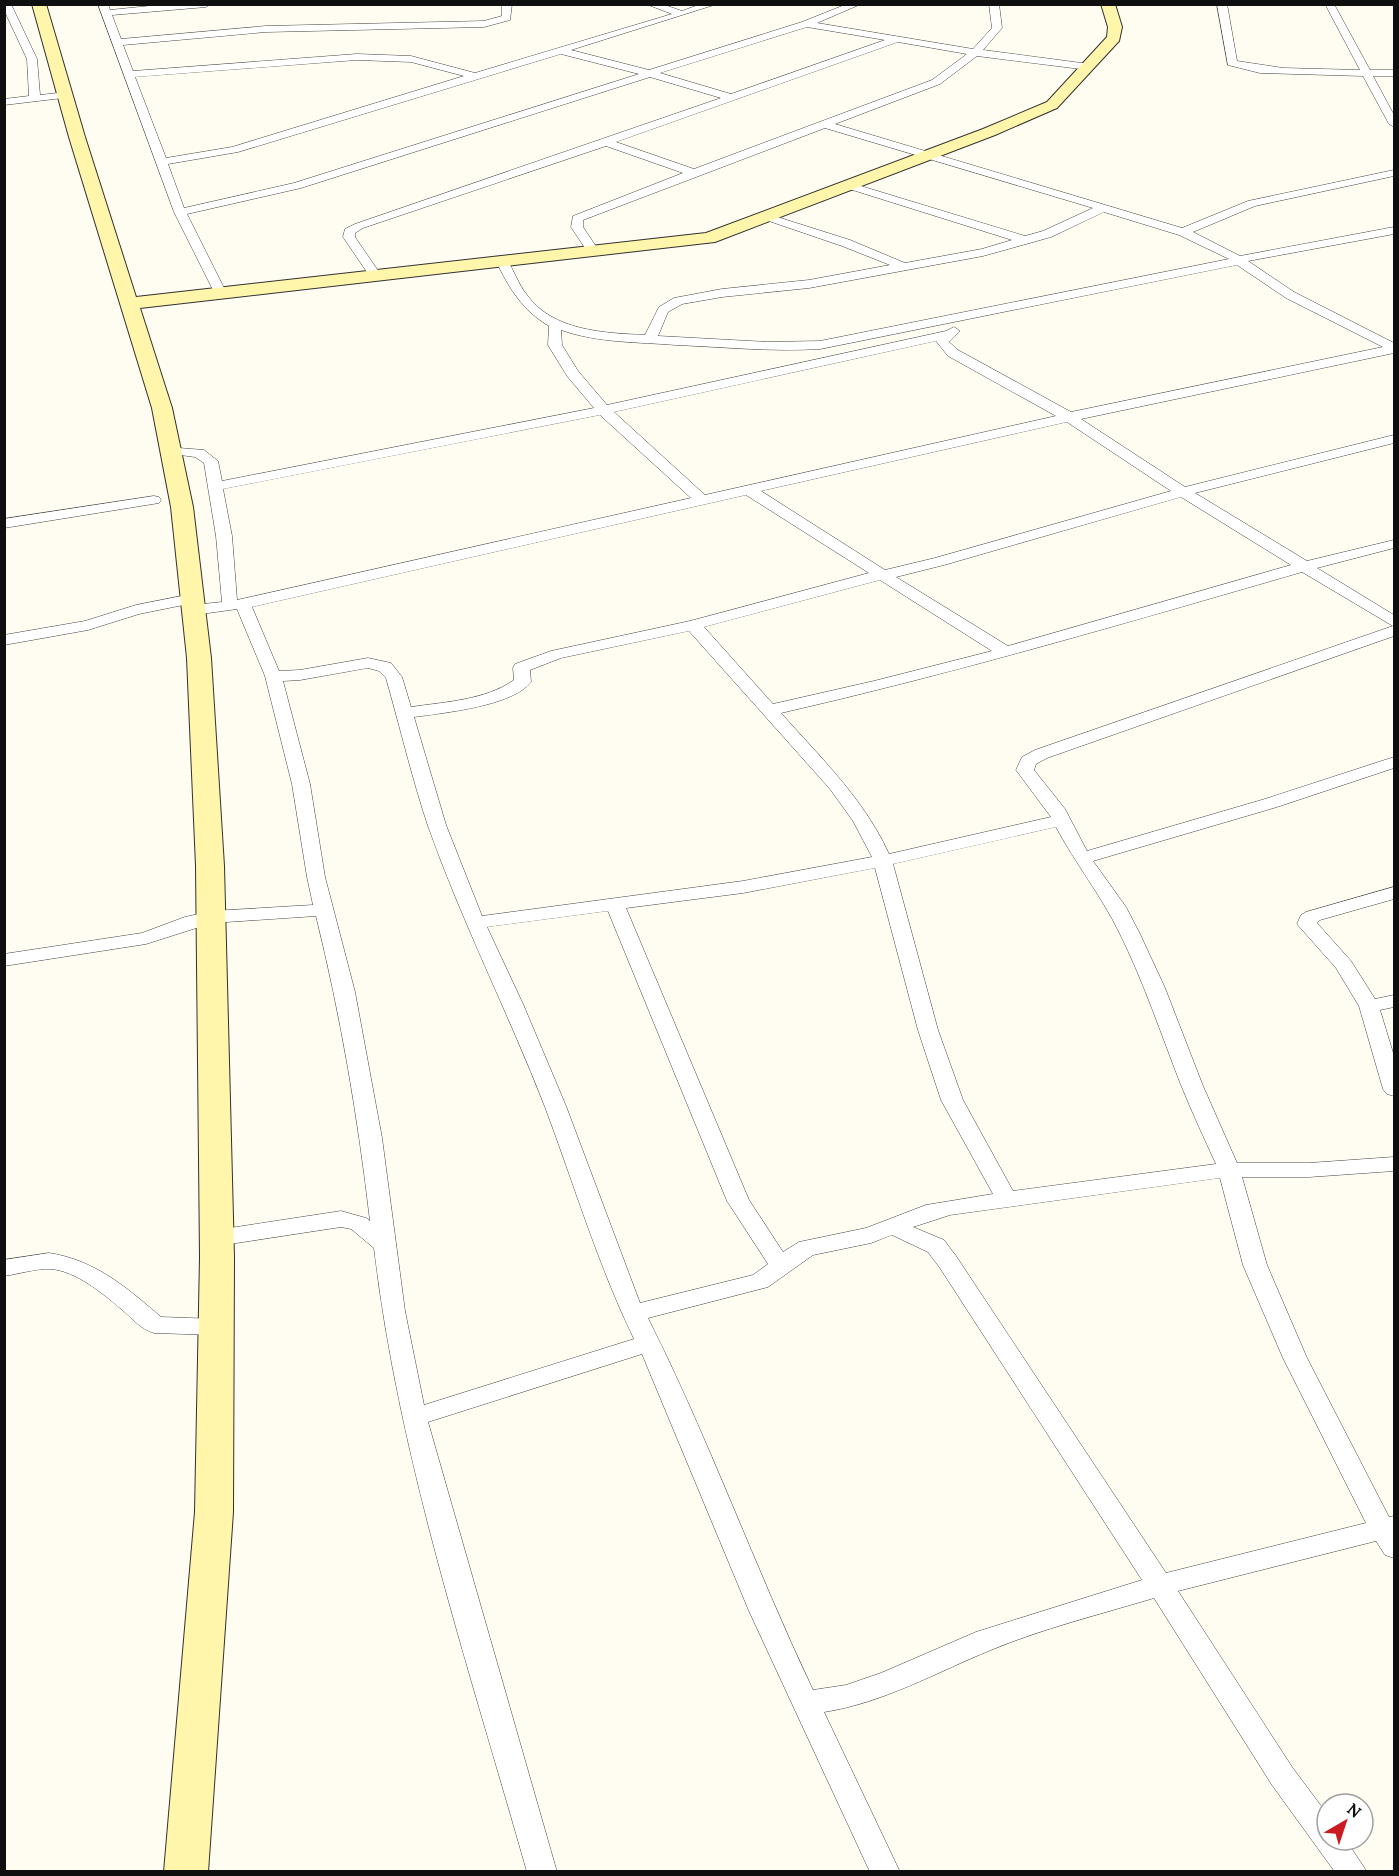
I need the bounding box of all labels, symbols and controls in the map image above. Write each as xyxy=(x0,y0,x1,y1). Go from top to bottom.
north arrow xyxy=(1315,1792,1375,1852)
text: N xyxy=(1343,1799,1366,1822)

